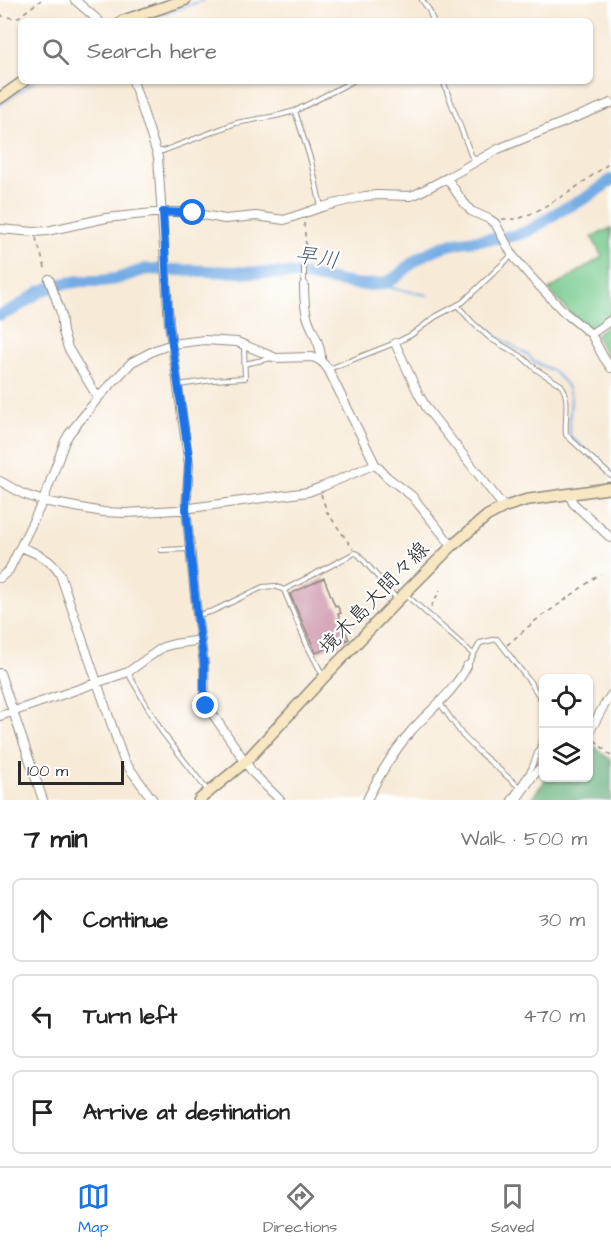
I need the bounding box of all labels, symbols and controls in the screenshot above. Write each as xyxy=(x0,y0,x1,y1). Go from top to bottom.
search box xyxy=(18,18,593,84)
icon: search xyxy=(39,35,72,68)
text: Search here xyxy=(87,36,217,67)
route start xyxy=(179,199,205,225)
water label: 早川 xyxy=(293,239,341,277)
street label: 境木島大間々線 xyxy=(313,535,435,661)
map controls xyxy=(539,674,593,782)
button: locate xyxy=(539,674,593,728)
route end xyxy=(192,692,218,718)
button: layers xyxy=(539,728,593,782)
scale bar xyxy=(18,758,124,786)
text: 100 m xyxy=(27,760,68,782)
text: 7 min xyxy=(24,821,88,857)
text: Walk · 500 m xyxy=(461,825,587,853)
icon: ahead xyxy=(26,904,59,937)
text: Continue xyxy=(83,905,168,936)
text: 30 m xyxy=(539,906,585,934)
icon: left xyxy=(26,1000,59,1033)
text: Turn left xyxy=(83,1001,177,1032)
text: 470 m xyxy=(523,1002,585,1030)
icon: arrive xyxy=(26,1096,59,1129)
text: Arrive at destination xyxy=(83,1097,290,1128)
tab: Map xyxy=(77,1180,110,1238)
tab: Directions xyxy=(263,1180,337,1238)
tab: Saved xyxy=(491,1180,534,1238)

